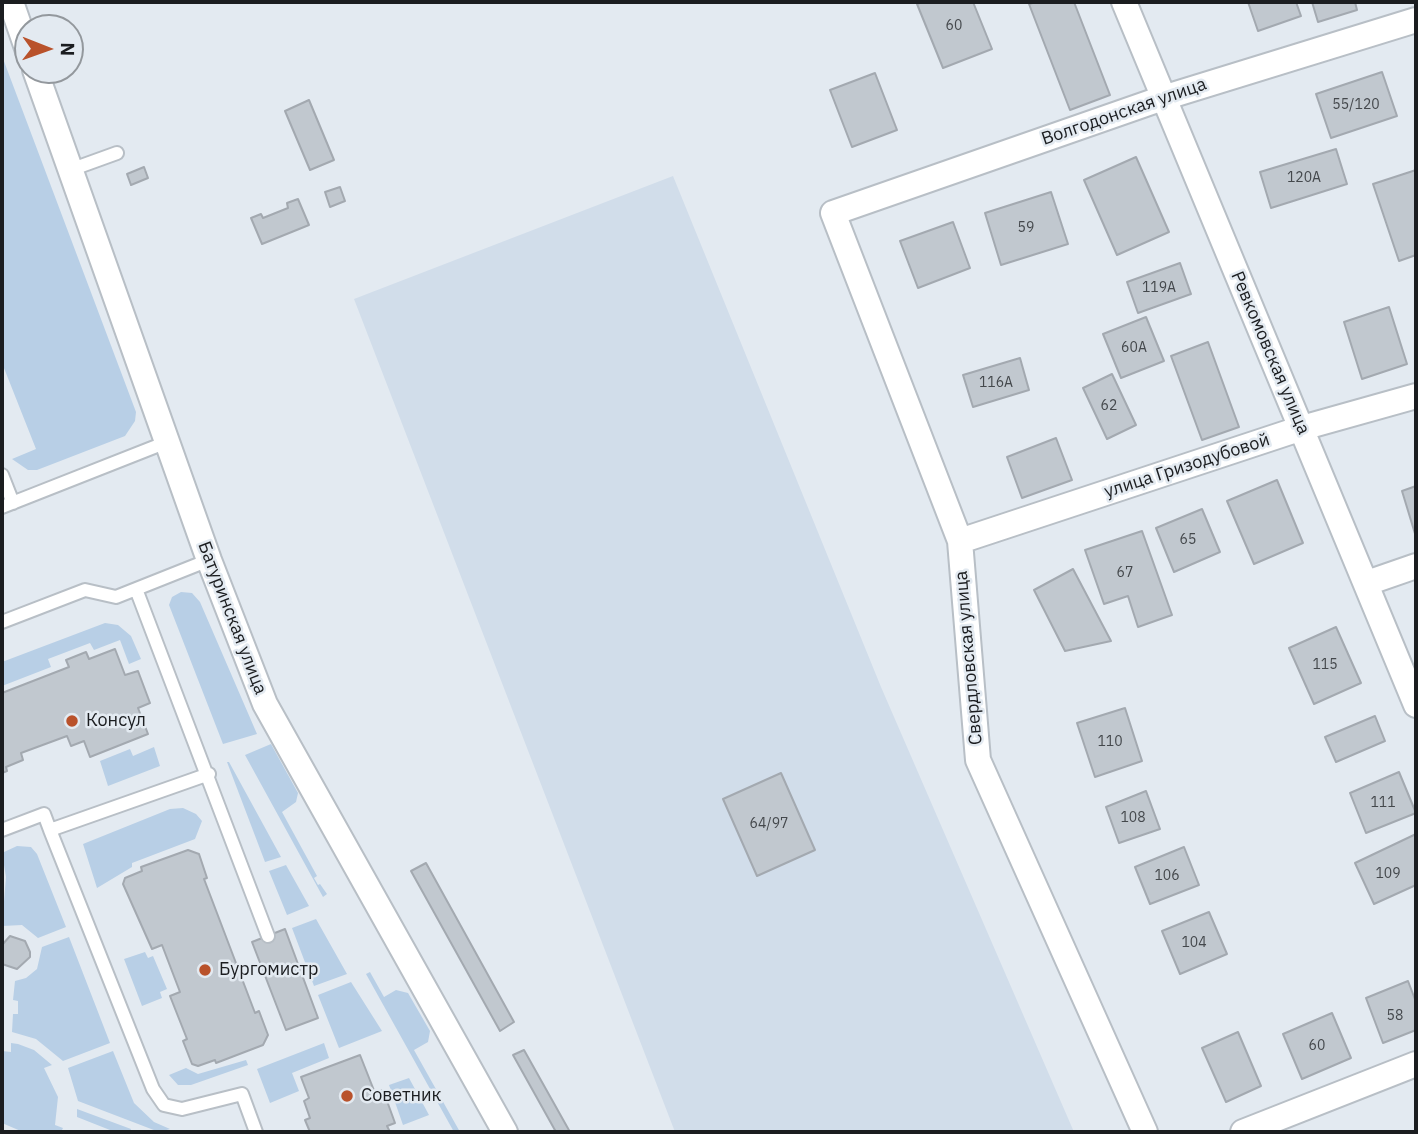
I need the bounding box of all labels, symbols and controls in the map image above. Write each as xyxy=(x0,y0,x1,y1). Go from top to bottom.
north arrow xyxy=(14,14,84,84)
house number: 60 xyxy=(946,18,962,34)
text: N xyxy=(56,42,80,56)
street label: Волгодонская улица xyxy=(1039,74,1209,150)
house number: 55/120 xyxy=(1332,97,1380,113)
house number: 120А xyxy=(1287,170,1321,186)
house number: 59 xyxy=(1018,220,1034,236)
street label: Ревкомовская улица xyxy=(1226,268,1314,438)
house number: 119А xyxy=(1142,280,1176,296)
house number: 60А xyxy=(1121,340,1147,356)
house number: 116А xyxy=(979,375,1013,391)
house number: 62 xyxy=(1101,398,1117,414)
street label: улица Гризодубовой xyxy=(1102,429,1272,503)
house number: 65 xyxy=(1180,532,1196,548)
street label: Батуринская улица xyxy=(193,538,271,698)
house number: 67 xyxy=(1117,565,1133,581)
street label: Свердловская улица xyxy=(951,570,987,746)
house number: 115 xyxy=(1312,657,1338,673)
place label: Консул xyxy=(86,710,146,732)
marker: Консул xyxy=(64,713,80,729)
house number: 110 xyxy=(1097,734,1123,750)
house number: 111 xyxy=(1370,795,1396,811)
house number: 108 xyxy=(1120,810,1146,826)
house number: 64/97 xyxy=(750,816,788,832)
house number: 109 xyxy=(1375,866,1401,882)
house number: 106 xyxy=(1154,868,1180,884)
house number: 104 xyxy=(1181,935,1207,951)
place label: Бургомистр xyxy=(219,959,318,981)
marker: Бургомистр xyxy=(197,962,213,978)
house number: 58 xyxy=(1387,1008,1403,1024)
house number: 60 xyxy=(1309,1038,1325,1054)
place label: Советник xyxy=(361,1085,442,1107)
marker: Советник xyxy=(339,1088,355,1104)

